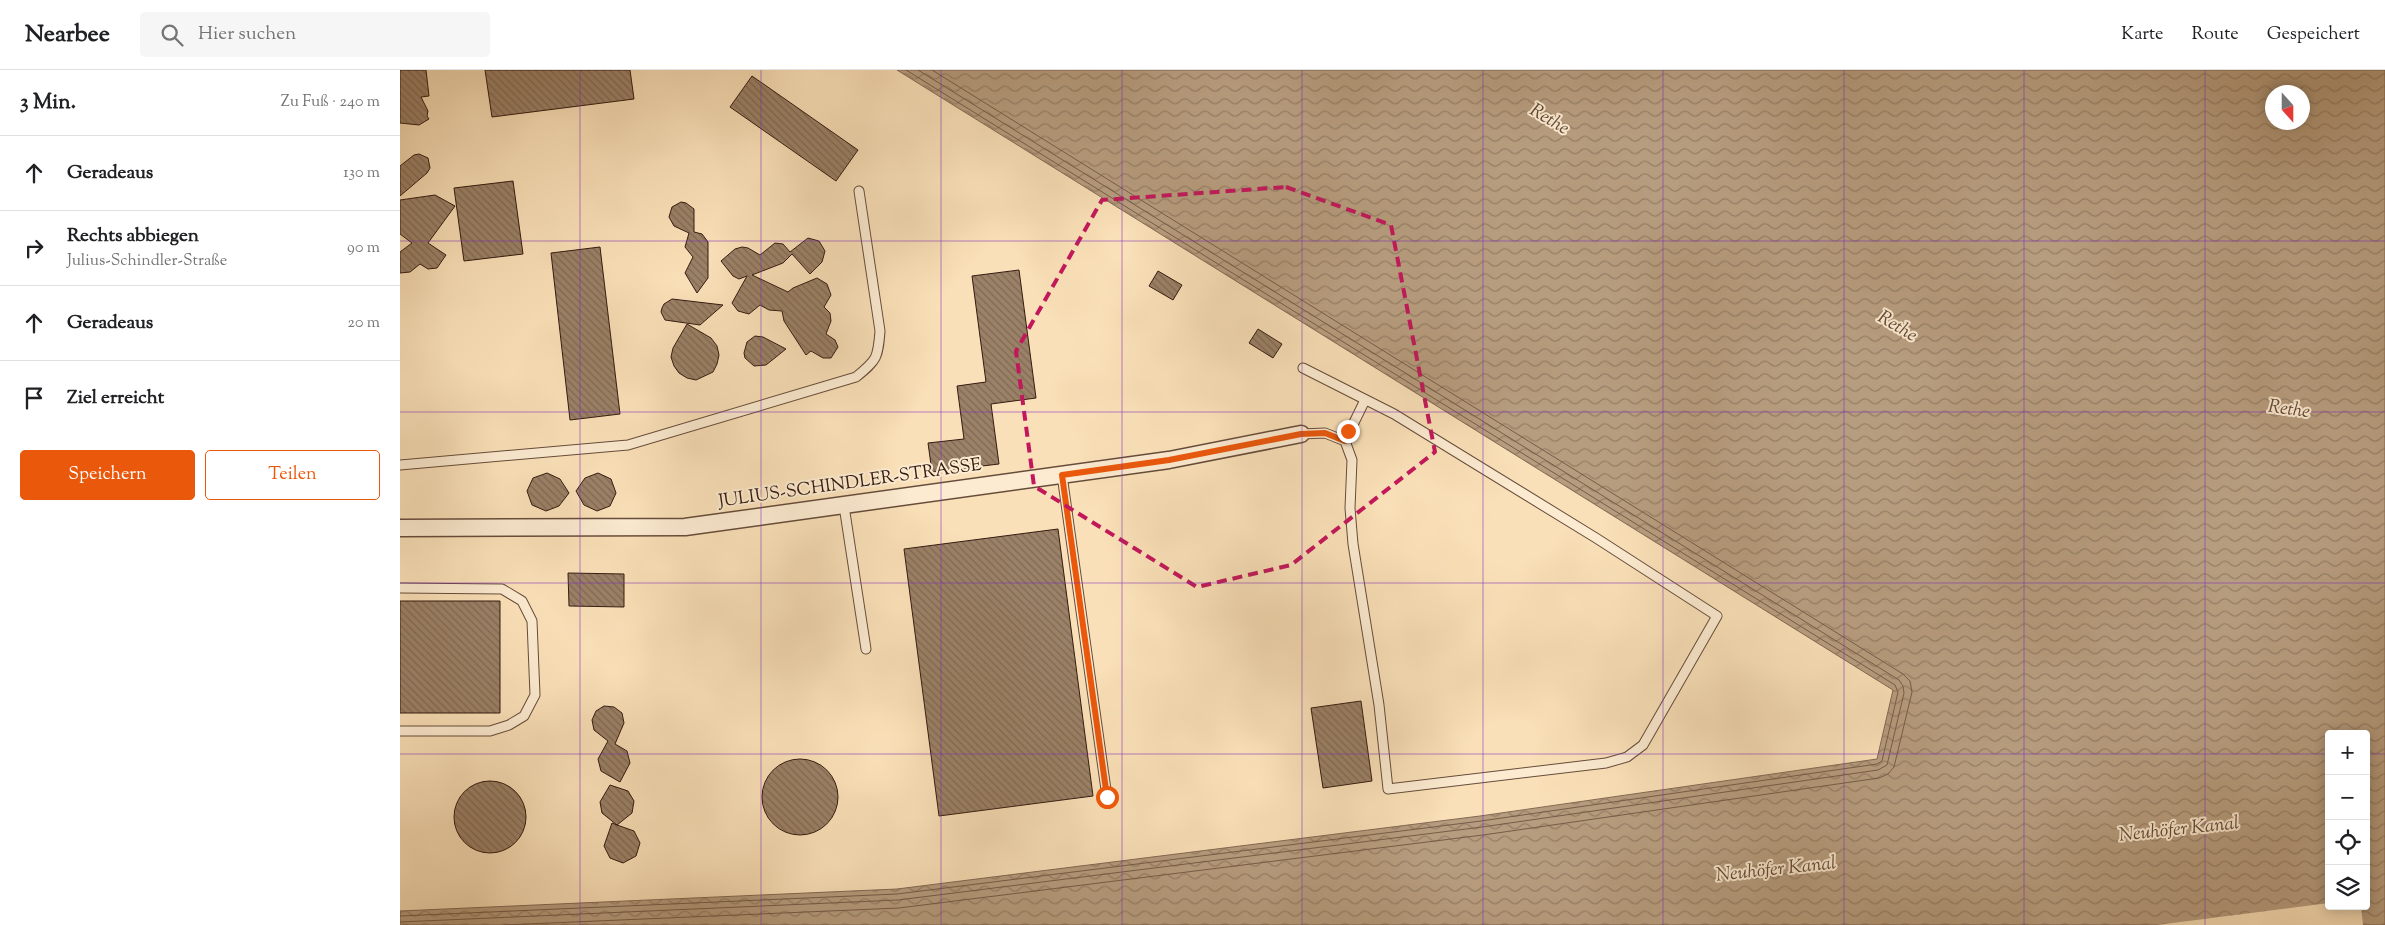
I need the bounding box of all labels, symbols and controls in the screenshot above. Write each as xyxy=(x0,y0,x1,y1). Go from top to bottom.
search box xyxy=(140,12,490,57)
text: Nearbee xyxy=(25,18,110,52)
icon: search xyxy=(158,21,186,49)
text: Hier suchen xyxy=(198,21,296,48)
text: Karte xyxy=(2121,22,2164,48)
text: Route xyxy=(2192,22,2239,48)
text: Gespeichert xyxy=(2267,22,2360,48)
north arrow xyxy=(2265,85,2310,130)
text: 3 Min. xyxy=(20,88,76,118)
text: Zu Fuß · 240 m xyxy=(281,91,380,114)
water label: Rethe xyxy=(1524,98,1574,143)
icon: ahead xyxy=(20,159,48,187)
text: Geradeaus xyxy=(67,160,153,187)
text: 130 m xyxy=(343,162,380,185)
text: Rechts abbiegen xyxy=(67,223,199,250)
icon: right xyxy=(20,234,48,262)
text: 90 m xyxy=(347,237,380,260)
text: Julius-Schindler-Straße xyxy=(67,250,227,273)
water label: Rethe xyxy=(1872,305,1922,350)
icon: ahead xyxy=(20,309,48,337)
text: Geradeaus xyxy=(67,310,153,337)
text: 20 m xyxy=(347,312,380,335)
icon: arrive xyxy=(20,384,48,412)
text: Ziel erreicht xyxy=(67,385,164,412)
water label: Rethe xyxy=(2266,394,2312,426)
route end xyxy=(1337,420,1360,443)
button: Speichern xyxy=(20,450,195,500)
button: Teilen xyxy=(205,450,380,500)
street label: JULIUS-SCHINDLER-STRASSE xyxy=(716,453,983,515)
map controls xyxy=(2325,730,2370,910)
button: + xyxy=(2325,730,2370,775)
button: − xyxy=(2325,775,2370,820)
route start xyxy=(1096,786,1119,809)
water label: Neuhöfer Kanal xyxy=(2118,810,2241,850)
button: locate xyxy=(2325,820,2370,865)
water label: Neuhöfer Kanal xyxy=(1715,850,1838,890)
button: layers xyxy=(2325,865,2370,910)

